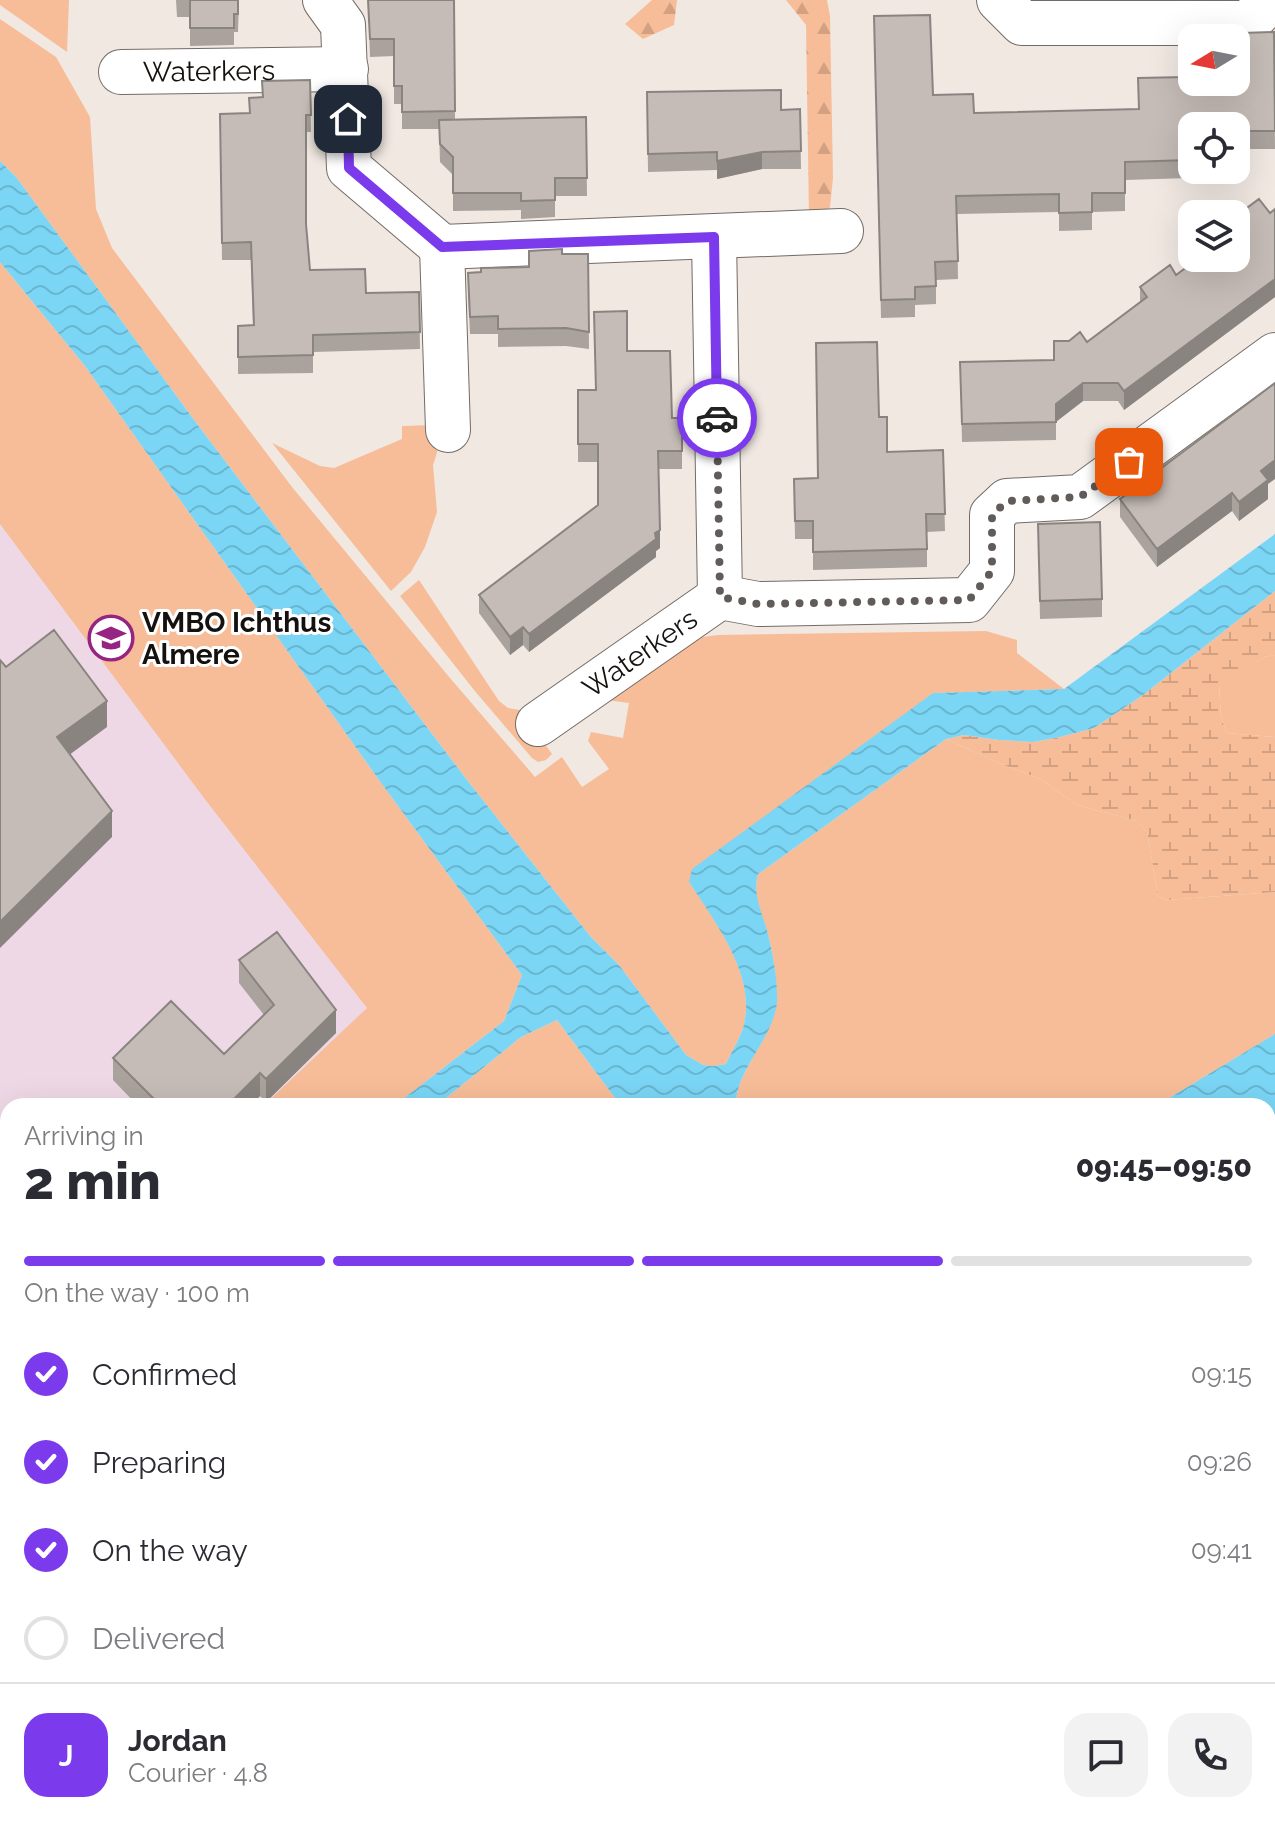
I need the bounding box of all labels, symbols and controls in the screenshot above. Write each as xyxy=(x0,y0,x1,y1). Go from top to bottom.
north arrow xyxy=(1178,24,1250,96)
map controls xyxy=(1178,24,1250,272)
street label: Waterkers xyxy=(143,53,275,88)
pin xyxy=(314,85,382,153)
icon: home xyxy=(326,97,370,141)
button: locate xyxy=(1178,112,1250,184)
button: layers xyxy=(1178,200,1250,272)
courier xyxy=(677,378,757,458)
icon: car xyxy=(695,396,739,440)
pin xyxy=(1095,428,1163,496)
icon: bag xyxy=(1107,440,1151,484)
street label: Waterkers xyxy=(576,602,703,704)
place label: VMBO Ichthus Almere xyxy=(142,606,331,671)
school or university icon: VMBO Ichthus Almere xyxy=(87,614,135,662)
text: Arriving in xyxy=(24,1121,144,1151)
text: 09:45–09:50 xyxy=(1076,1149,1252,1184)
text: 2 min xyxy=(24,1150,161,1211)
text: On the way · 100 m xyxy=(24,1278,250,1308)
icon: check xyxy=(24,1352,68,1396)
text: Confirmed xyxy=(92,1357,237,1392)
text: 09:15 xyxy=(1191,1359,1252,1389)
icon: check xyxy=(24,1440,68,1484)
text: Preparing xyxy=(92,1445,226,1480)
text: 09:26 xyxy=(1187,1447,1252,1477)
icon: check xyxy=(24,1528,68,1572)
text: On the way xyxy=(92,1533,248,1568)
text: 09:41 xyxy=(1191,1535,1252,1565)
text: Delivered xyxy=(92,1621,225,1656)
button: chat xyxy=(1064,1713,1148,1797)
button: phone xyxy=(1168,1713,1252,1797)
text: Jordan xyxy=(128,1723,227,1758)
text: J xyxy=(59,1738,73,1773)
text: Courier · 4.8 xyxy=(128,1758,268,1788)

